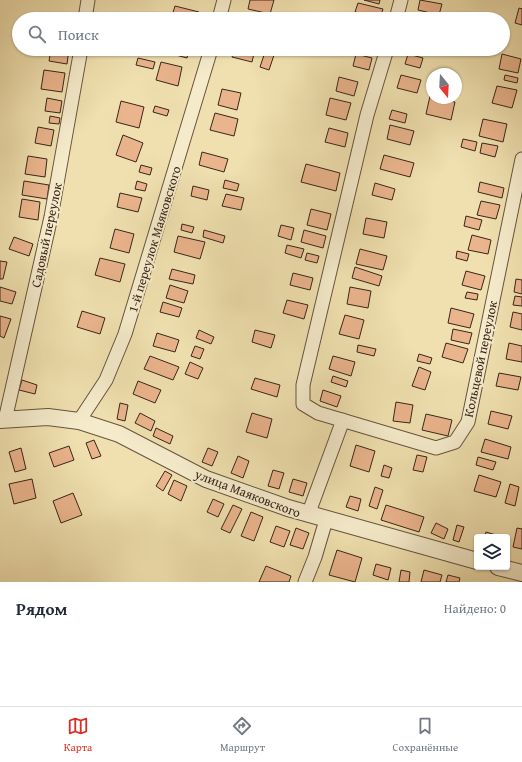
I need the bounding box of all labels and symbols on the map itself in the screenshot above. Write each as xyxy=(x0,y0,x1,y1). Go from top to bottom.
north arrow xyxy=(426,68,462,104)
street label: 1-й переулок Маяковского xyxy=(123,163,186,315)
street label: Садовый переулок xyxy=(26,181,67,289)
street label: Кольцевой переулок xyxy=(459,299,502,419)
street label: улица Маяковского xyxy=(191,464,304,523)

